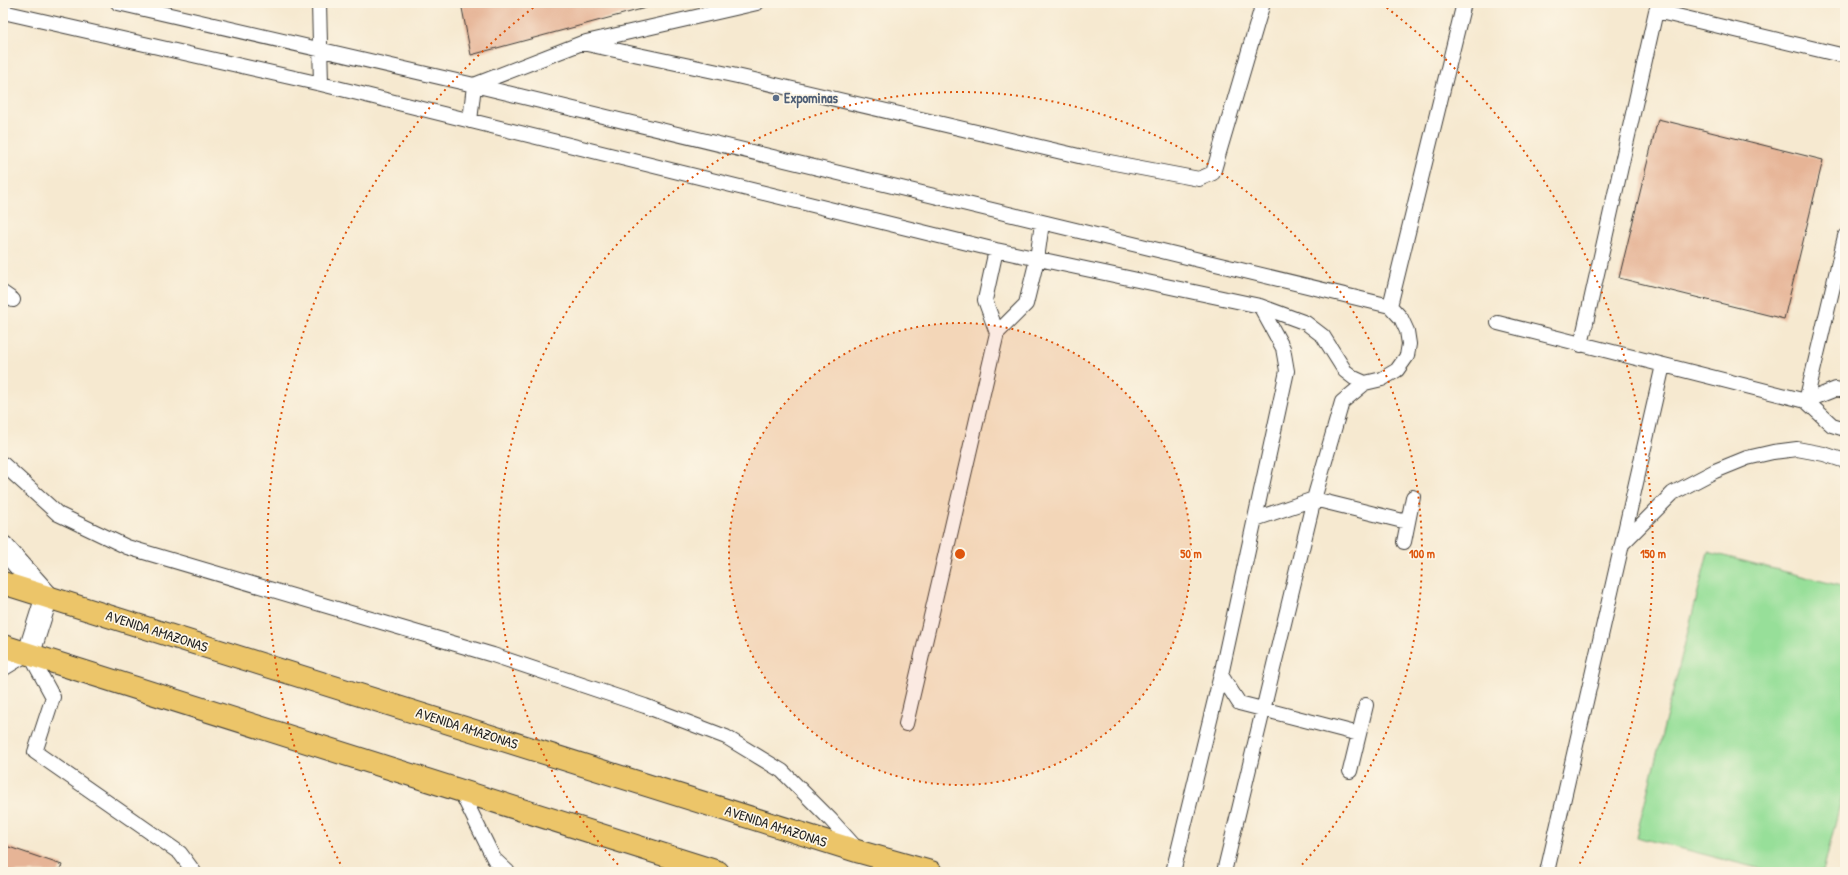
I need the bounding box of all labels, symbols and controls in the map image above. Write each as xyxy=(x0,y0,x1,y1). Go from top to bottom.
place label: Expominas xyxy=(784,88,839,109)
marker: Expominas xyxy=(771,93,781,103)
text: 50 m xyxy=(1180,545,1202,562)
text: 100 m xyxy=(1409,545,1435,562)
text: 150 m xyxy=(1640,545,1666,562)
centre of rings xyxy=(953,547,967,561)
street label: AVENIDA AMAZONAS xyxy=(104,605,211,656)
street label: AVENIDA AMAZONAS xyxy=(414,702,521,753)
street label: AVENIDA AMAZONAS xyxy=(723,800,830,851)

